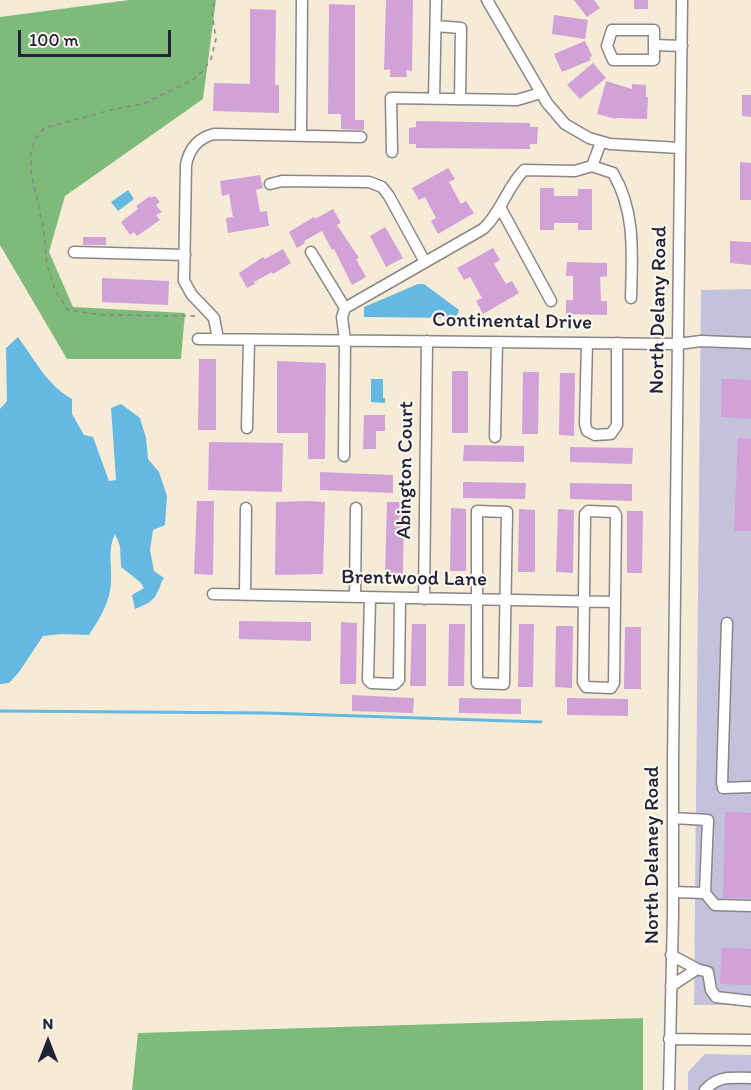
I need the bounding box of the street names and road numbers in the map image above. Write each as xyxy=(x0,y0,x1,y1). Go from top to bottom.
street label: North Delany Road xyxy=(645,226,673,394)
street label: Continental Drive xyxy=(432,308,592,336)
street label: Abington Court xyxy=(392,401,420,539)
street label: Brentwood Lane xyxy=(341,565,487,593)
street label: North Delaney Road xyxy=(640,766,666,944)

